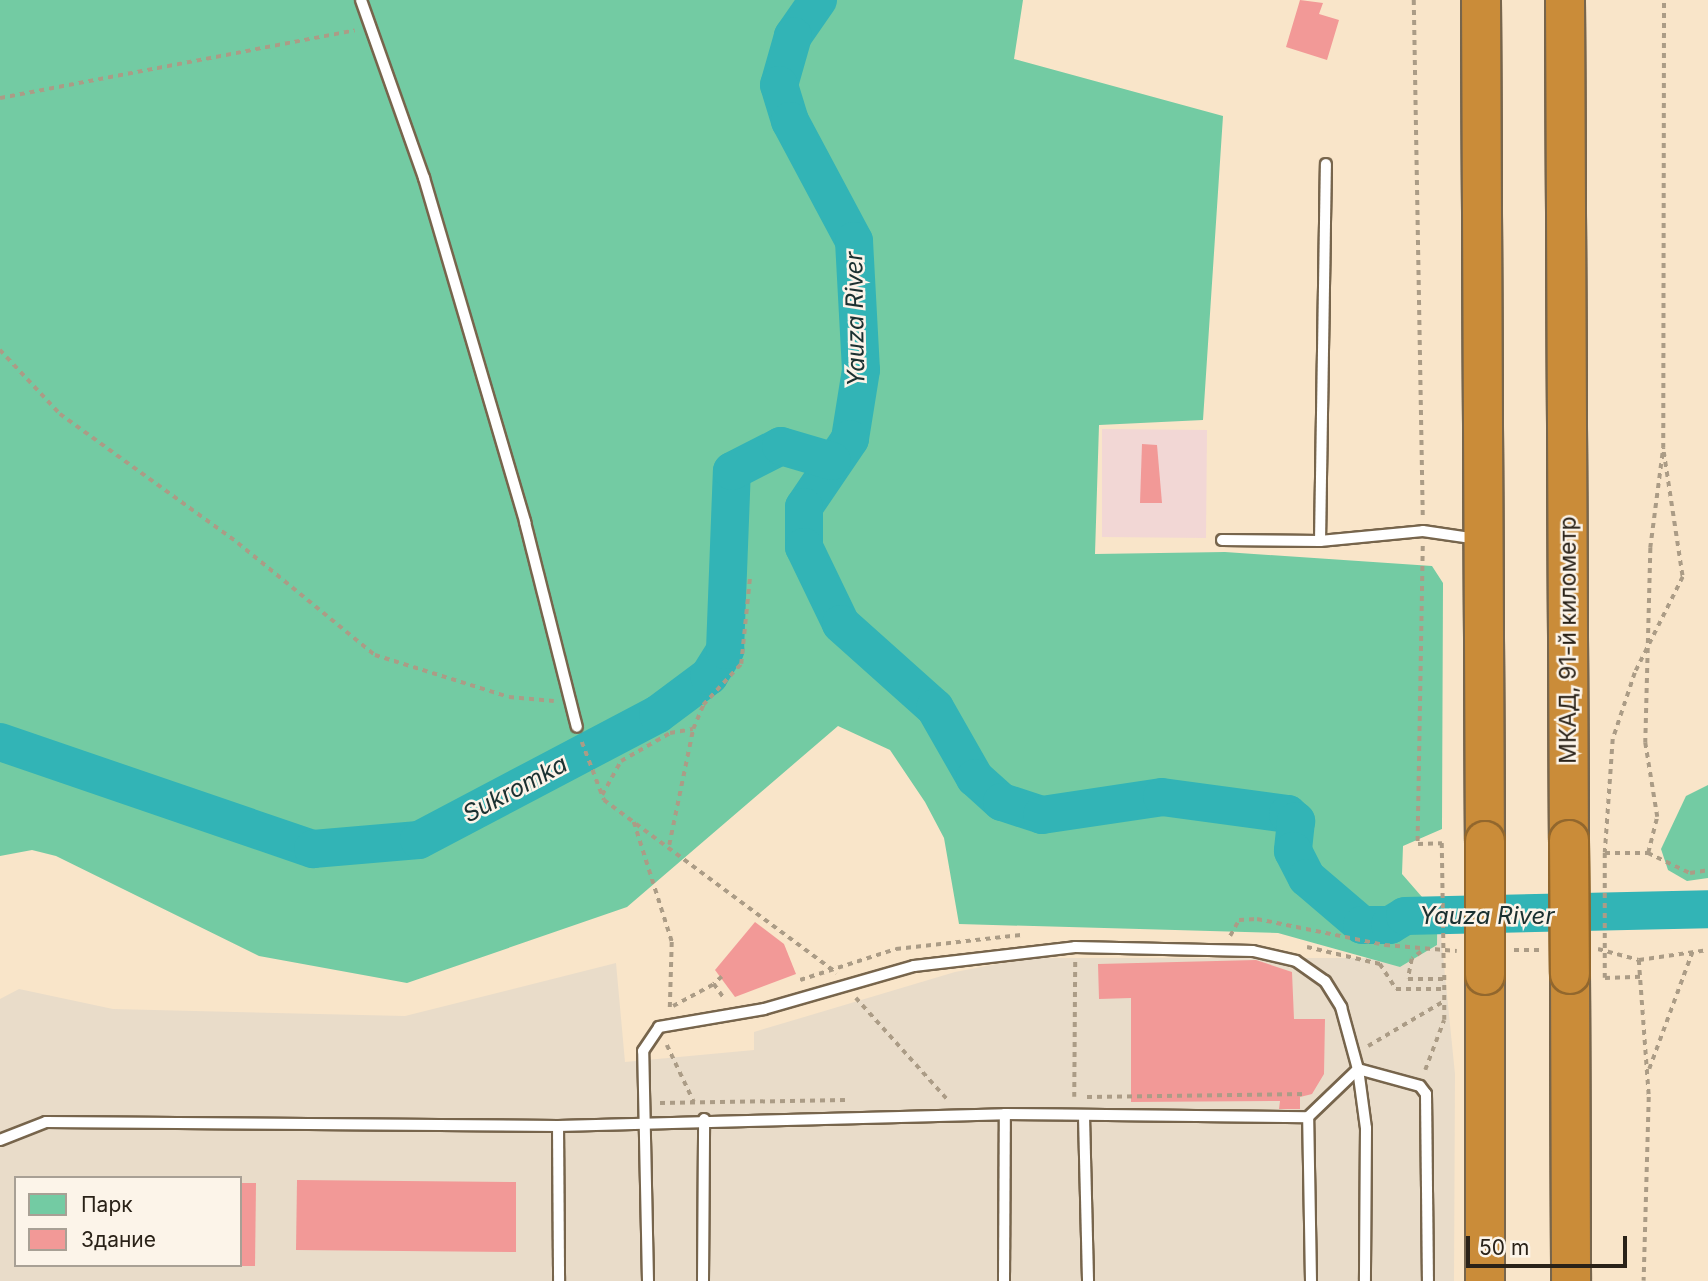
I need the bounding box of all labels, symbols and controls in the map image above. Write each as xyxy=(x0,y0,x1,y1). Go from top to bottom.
water label: Yauza River xyxy=(839,251,871,387)
street label: МКАД, 91-й километр xyxy=(1554,516,1582,764)
water label: Sukromka xyxy=(458,749,572,829)
water label: Yauza River xyxy=(1420,902,1554,930)
legend xyxy=(14,1176,242,1267)
text: Парк xyxy=(81,1192,133,1217)
scale bar xyxy=(1470,1222,1631,1266)
text: Здание xyxy=(81,1227,156,1252)
text: 50 m xyxy=(1479,1235,1529,1260)

